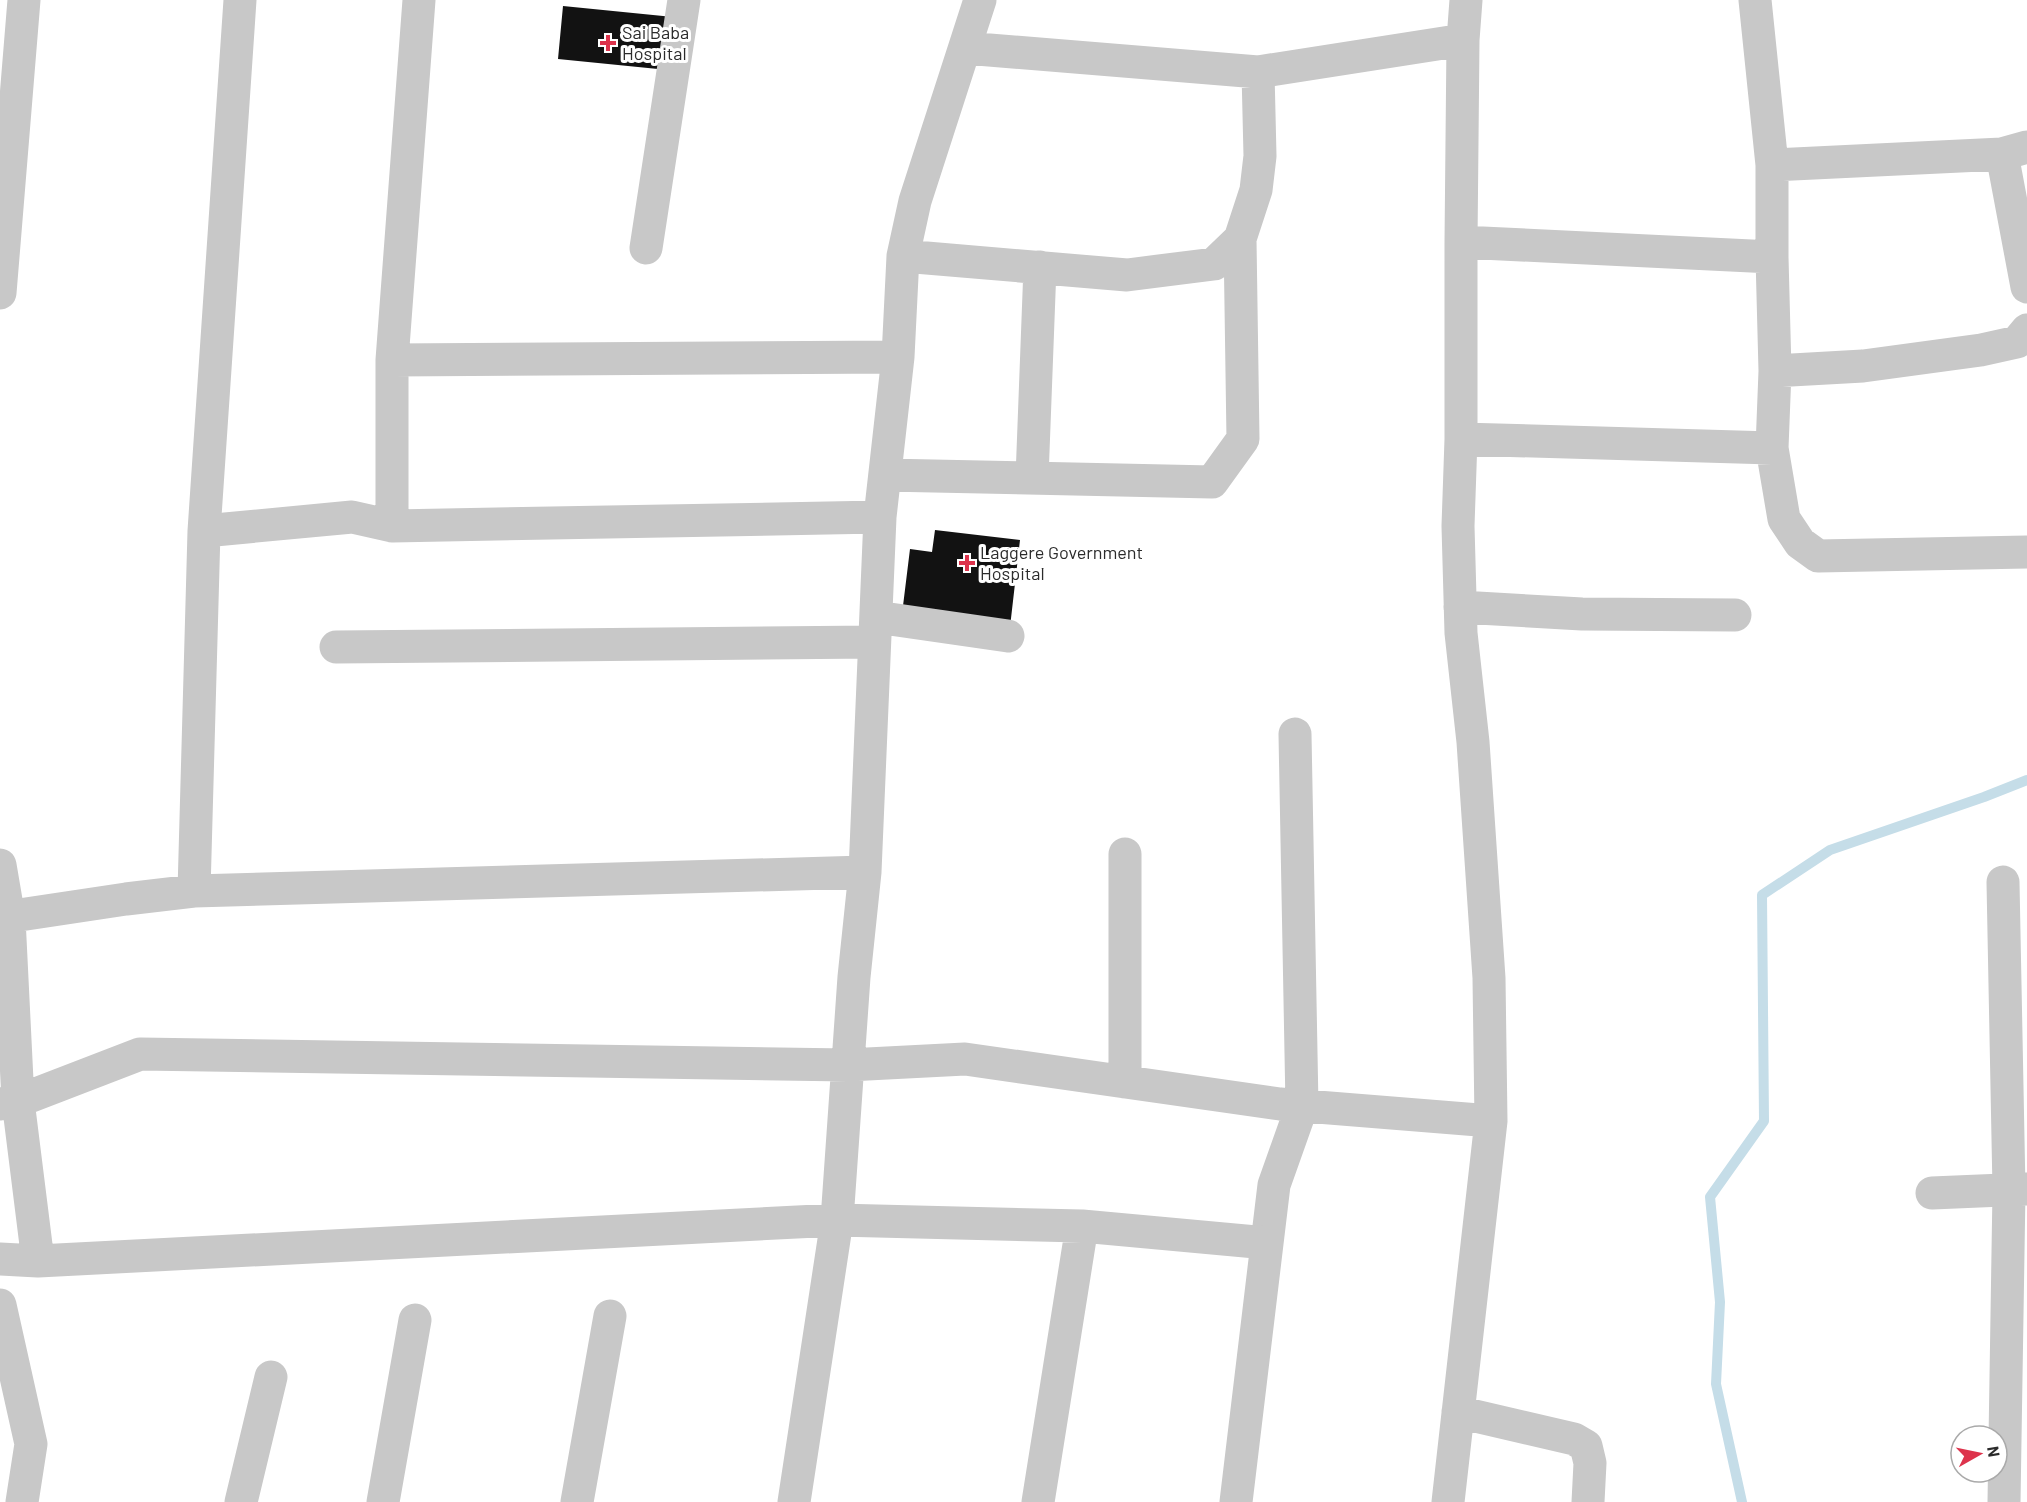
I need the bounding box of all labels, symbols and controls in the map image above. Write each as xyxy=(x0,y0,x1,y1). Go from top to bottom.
place label: Sai Baba Hospital xyxy=(622,21,689,64)
marker: Sai Baba Hospital xyxy=(599,34,617,52)
place label: Laggere Government Hospital xyxy=(980,541,1143,584)
marker: Laggere Government Hospital xyxy=(958,554,976,572)
north arrow xyxy=(1949,1424,2009,1484)
text: N xyxy=(1984,1445,2005,1458)

